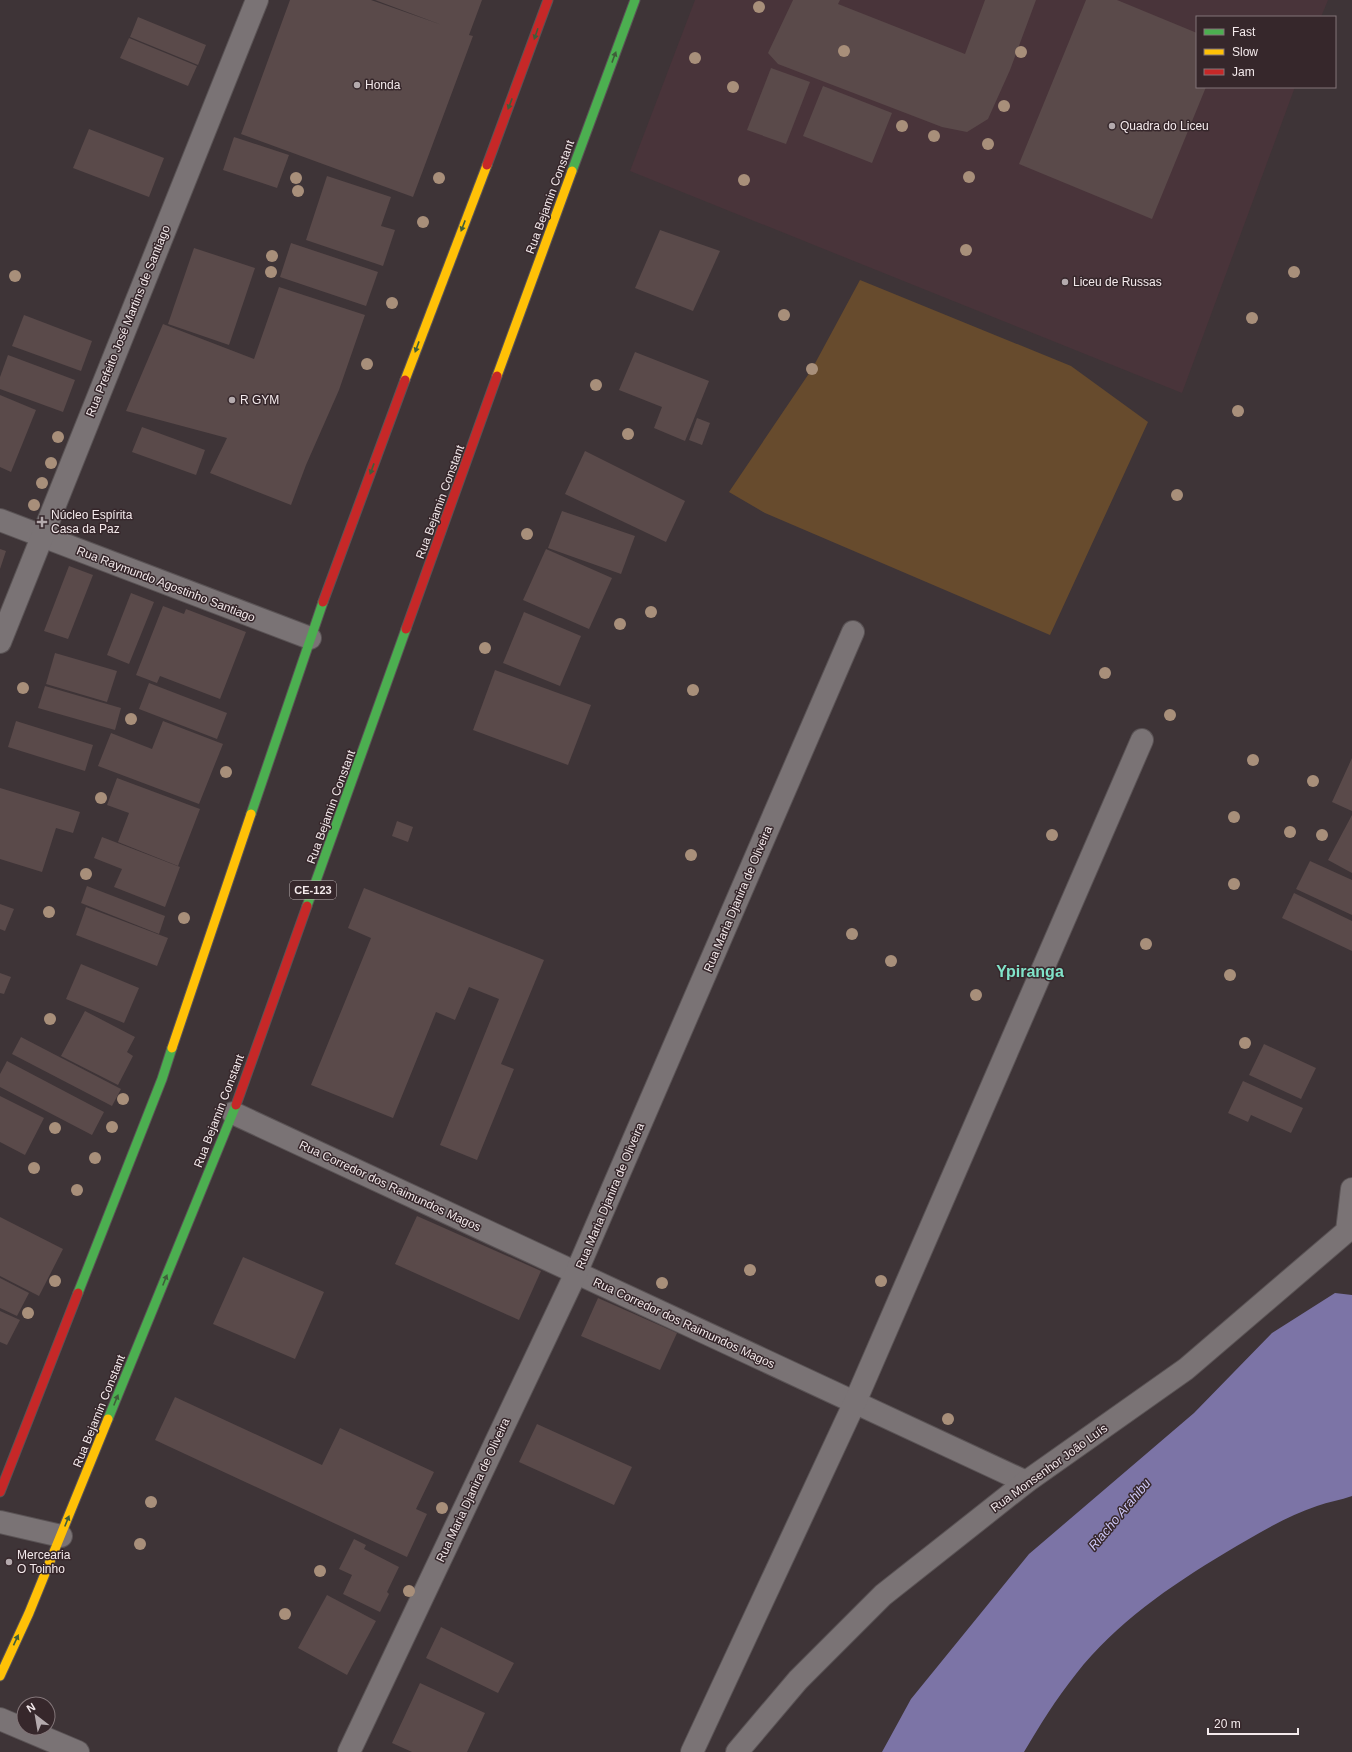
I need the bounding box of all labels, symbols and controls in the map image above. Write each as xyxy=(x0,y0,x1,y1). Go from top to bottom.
legend xyxy=(1196,16,1336,88)
text: Fast xyxy=(1232,25,1256,39)
one-way arrow xyxy=(532,28,538,40)
text: Slow xyxy=(1232,45,1258,59)
one-way arrow xyxy=(612,50,618,62)
text: Jam xyxy=(1232,65,1255,79)
place label: Honda xyxy=(365,78,401,92)
marker: Honda xyxy=(352,80,362,90)
one-way arrow xyxy=(506,99,512,111)
place label: Quadra do Liceu xyxy=(1120,119,1209,133)
marker: Quadra do Liceu xyxy=(1107,121,1117,131)
street label: Rua Bejamin Constant xyxy=(523,138,577,256)
one-way arrow xyxy=(460,220,466,232)
street label: Rua Prefeito José Martins de Santiago xyxy=(83,223,173,419)
place label: Liceu de Russas xyxy=(1073,275,1162,289)
marker: Liceu de Russas xyxy=(1060,277,1070,287)
one-way arrow xyxy=(413,342,419,354)
place label: R GYM xyxy=(240,393,279,407)
marker: R GYM xyxy=(227,395,237,405)
street label: Rua Bejamin Constant xyxy=(413,443,467,561)
one-way arrow xyxy=(369,464,375,476)
place label: Núcleo Espírita Casa da Paz xyxy=(51,508,133,536)
marker: Núcleo Espírita Casa da Paz xyxy=(36,516,48,528)
street label: Rua Raymundo Agostinho Santiago xyxy=(75,543,258,625)
street label: Rua Bejamin Constant xyxy=(304,748,358,866)
street label: Rua Maria Djanira de Oliveira xyxy=(701,824,775,974)
road number: CE-123 xyxy=(290,881,336,899)
district label: Ypiranga xyxy=(996,963,1064,980)
street label: Rua Bejamin Constant xyxy=(191,1052,247,1170)
street label: Rua Maria Djanira de Oliveira xyxy=(573,1121,647,1271)
street label: Rua Corredor dos Raimundos Magos xyxy=(297,1138,483,1234)
one-way arrow xyxy=(162,1274,168,1285)
street label: Rua Corredor dos Raimundos Magos xyxy=(591,1275,777,1371)
street label: Rua Bejamin Constant xyxy=(70,1352,128,1469)
one-way arrow xyxy=(113,1395,119,1406)
street label: Rua Maria Djanira de Oliveira xyxy=(433,1415,513,1564)
street label: Rua Monsenhor João Luís xyxy=(988,1421,1110,1515)
water label: Riacho Arahibu xyxy=(1085,1476,1154,1553)
one-way arrow xyxy=(65,1514,71,1526)
place label: Mercearia O Toinho xyxy=(17,1548,71,1576)
marker: Mercearia O Toinho xyxy=(4,1557,14,1567)
one-way arrow xyxy=(13,1635,19,1646)
north arrow xyxy=(16,1696,56,1736)
text: N xyxy=(24,1700,37,1715)
scale bar xyxy=(1208,1710,1298,1736)
text: 20 m xyxy=(1214,1717,1241,1731)

